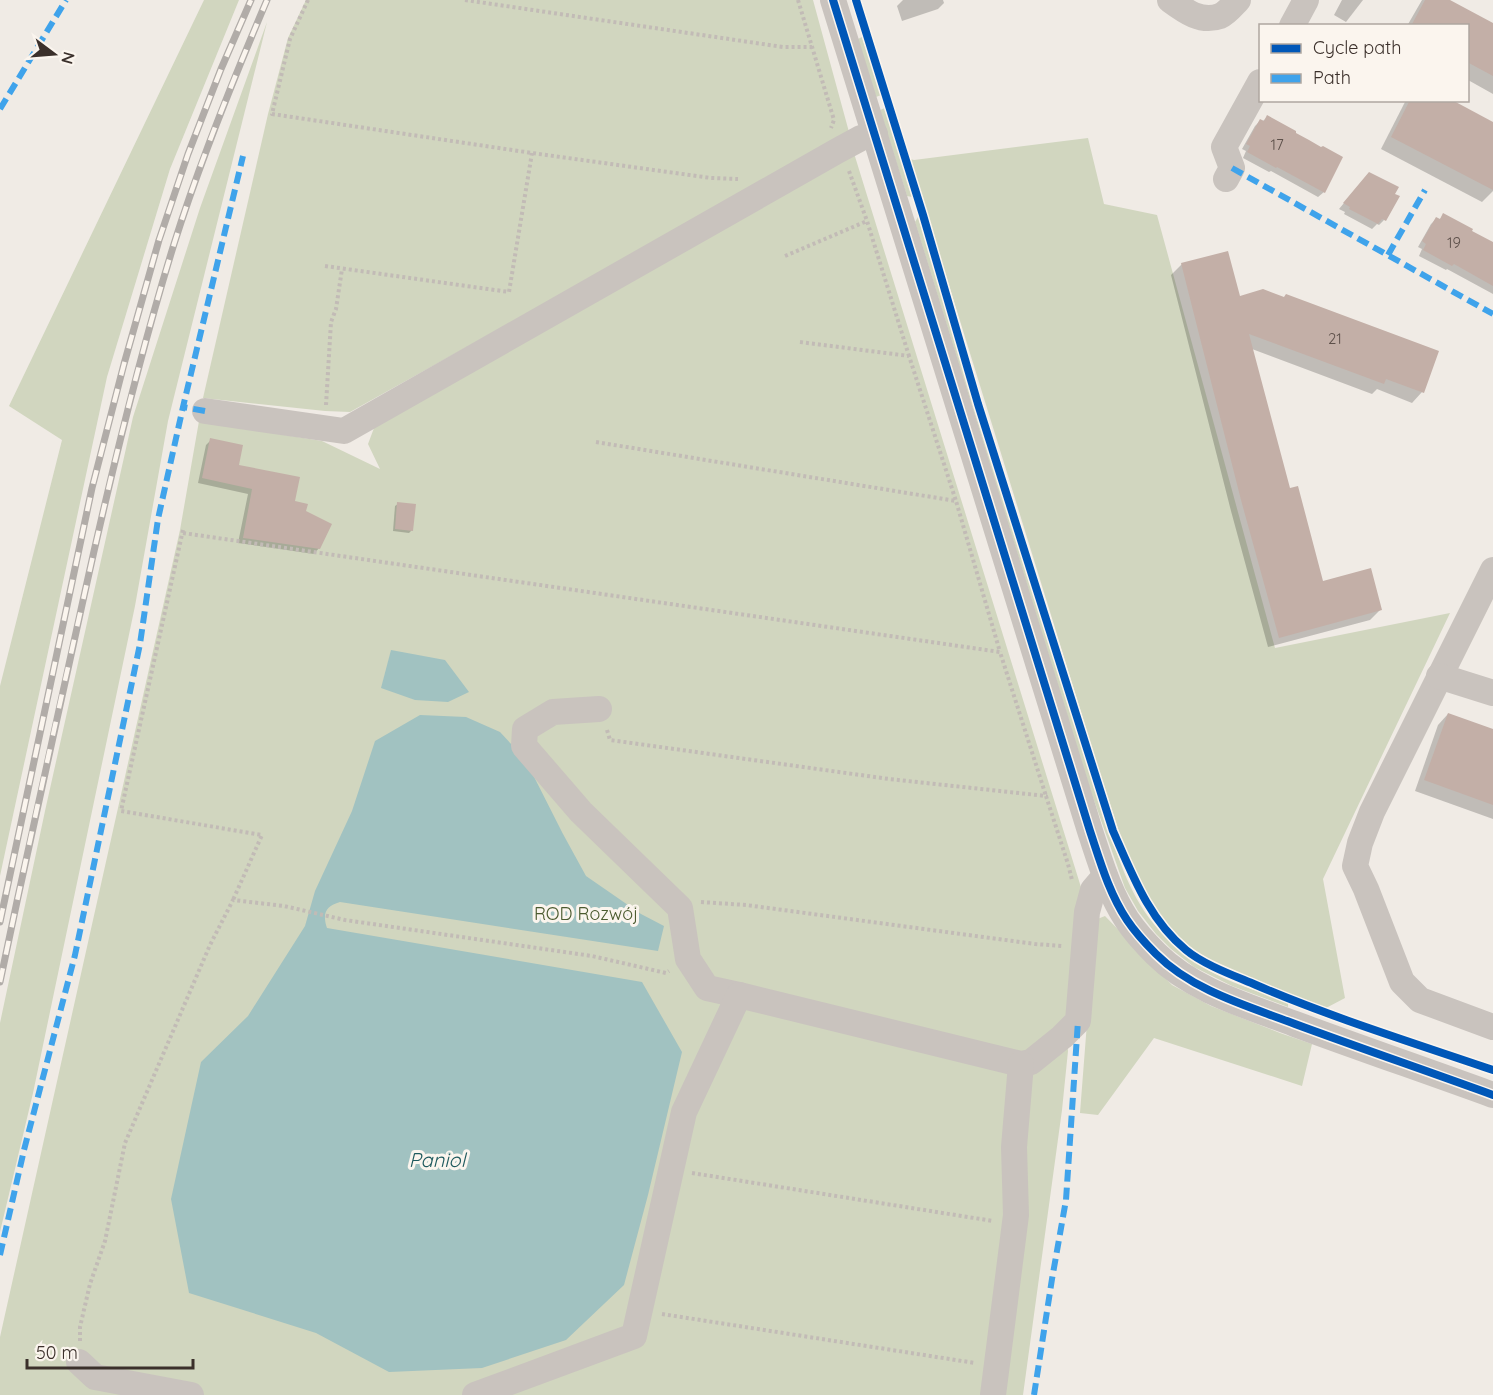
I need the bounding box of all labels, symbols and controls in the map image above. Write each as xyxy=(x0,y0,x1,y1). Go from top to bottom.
north arrow xyxy=(24,24,84,84)
legend xyxy=(1259,24,1469,102)
text: Cycle path xyxy=(1313,36,1401,59)
text: N xyxy=(57,50,80,67)
text: Path xyxy=(1313,66,1351,89)
house number: 17 xyxy=(1270,135,1284,154)
house number: 19 xyxy=(1447,233,1461,252)
house number: 21 xyxy=(1328,329,1342,348)
park label: ROD Rozwój xyxy=(534,902,638,925)
water label: Paniol xyxy=(409,1147,468,1172)
scale bar xyxy=(27,1332,194,1370)
text: 50 m xyxy=(36,1341,78,1364)

